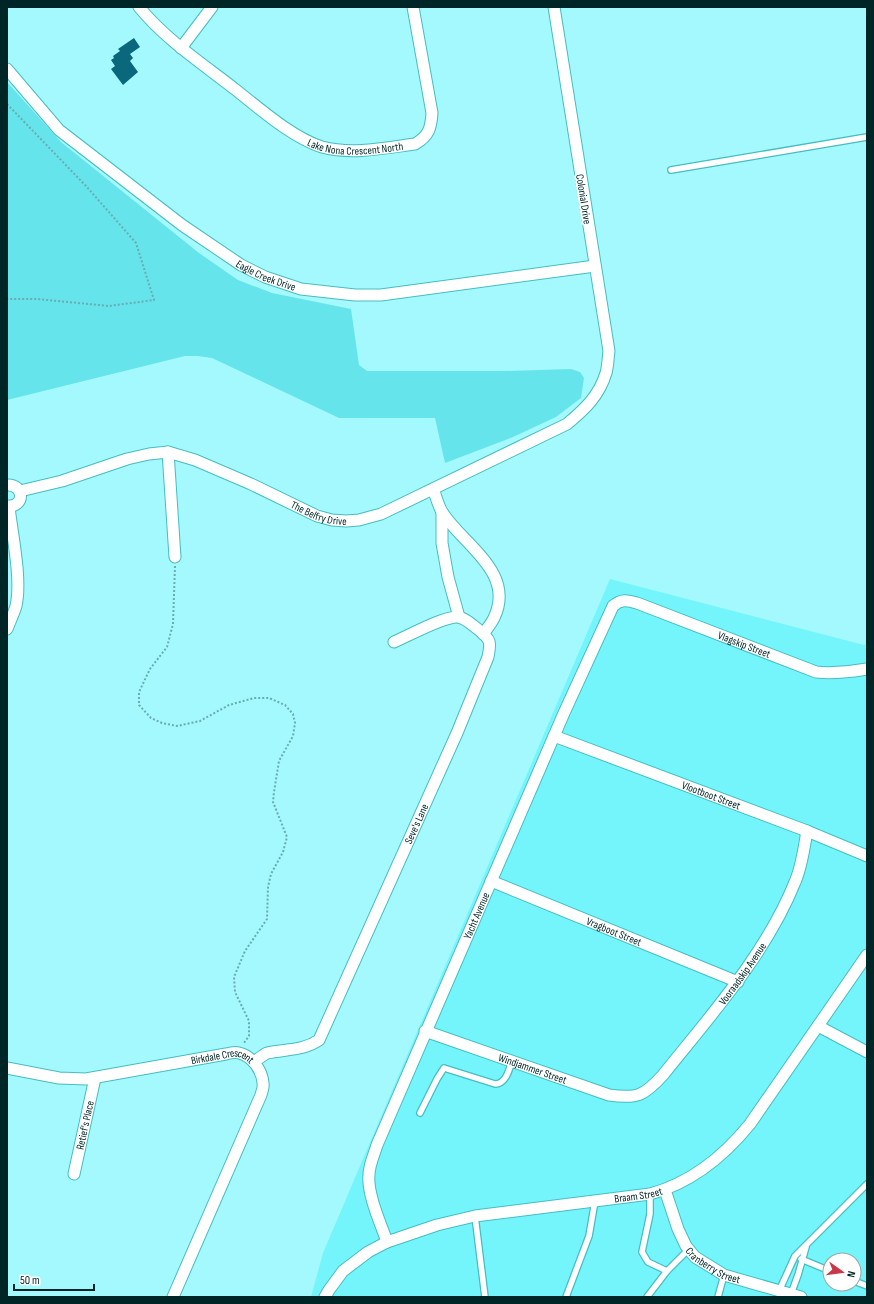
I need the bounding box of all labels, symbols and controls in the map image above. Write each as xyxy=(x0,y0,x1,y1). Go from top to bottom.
street label: Lake Nona Crescent North xyxy=(305,136,404,158)
street label: Colonial Drive xyxy=(573,173,594,225)
street label: Eagle Creek Drive xyxy=(233,257,297,294)
street label: The Belfry Drive xyxy=(289,498,347,528)
street label: Vlagskip Street xyxy=(716,629,773,661)
street label: Vlootboot Street xyxy=(680,779,743,813)
street label: Seve's Lane xyxy=(402,802,431,846)
street label: Yacht Avenue xyxy=(461,890,493,941)
street label: Vragboot Street xyxy=(584,915,644,949)
street label: Vooraadskip Avenue xyxy=(716,940,769,1008)
street label: Birkdale Crescent xyxy=(190,1047,257,1067)
street label: Windjammer Street xyxy=(497,1051,569,1087)
street label: Retief's Place xyxy=(74,1100,97,1151)
street label: Braam Street xyxy=(614,1184,665,1205)
street label: Cranberry Street xyxy=(683,1245,742,1287)
north arrow xyxy=(822,1252,862,1292)
scale bar xyxy=(14,1266,94,1292)
text: N xyxy=(844,1270,858,1279)
text: 50 m xyxy=(20,1273,40,1288)

